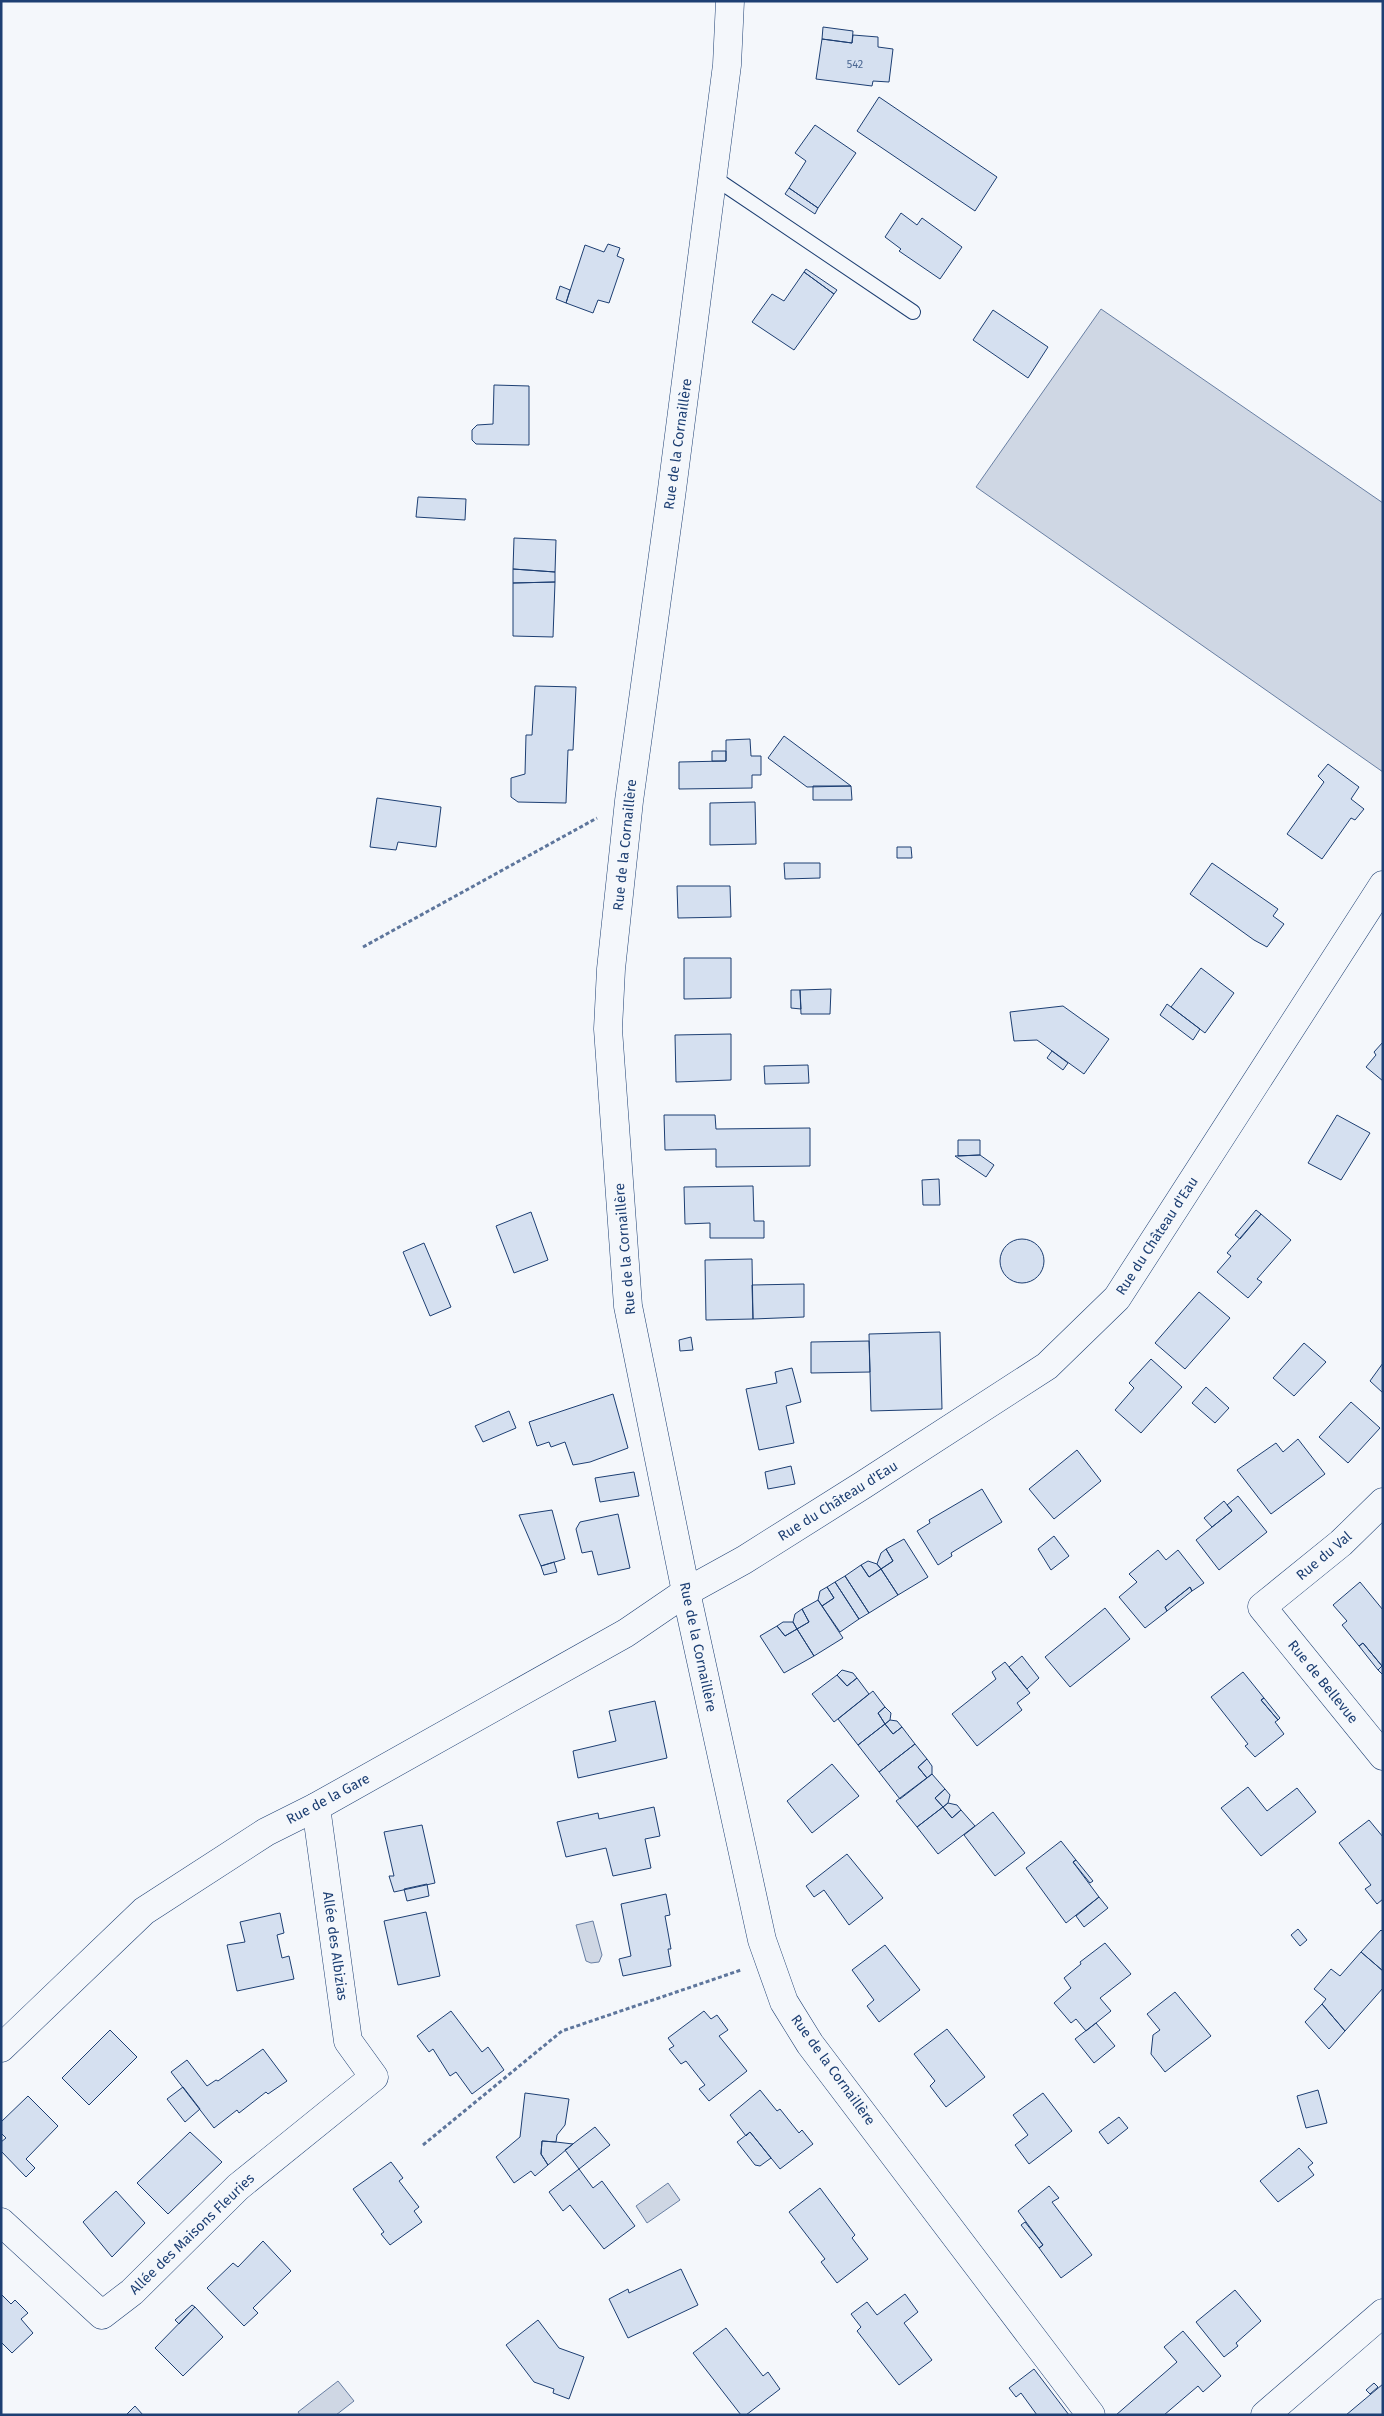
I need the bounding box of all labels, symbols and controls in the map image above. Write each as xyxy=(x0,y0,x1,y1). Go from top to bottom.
house number: 542 xyxy=(847,58,863,71)
street label: Rue de la Cornaillère xyxy=(660,377,696,511)
street label: Rue de la Cornaillère xyxy=(610,778,640,912)
street label: Rue du Château d'Eau xyxy=(1112,1173,1202,1299)
street label: Rue de la Cornaillère xyxy=(611,1182,639,1316)
street label: Rue du Château d'Eau xyxy=(775,1457,901,1545)
street label: Rue du Val xyxy=(1293,1528,1355,1584)
street label: Rue de la Cornaillère xyxy=(676,1581,720,1713)
street label: Rue de Bellevue xyxy=(1284,1637,1362,1727)
street label: Rue de la Gare xyxy=(283,1770,373,1828)
street label: Allée des Albizias xyxy=(319,1890,351,2002)
street label: Rue de la Cornaillère xyxy=(787,2011,879,2129)
street label: Allée des Maisons Fleuries xyxy=(126,2170,258,2298)

